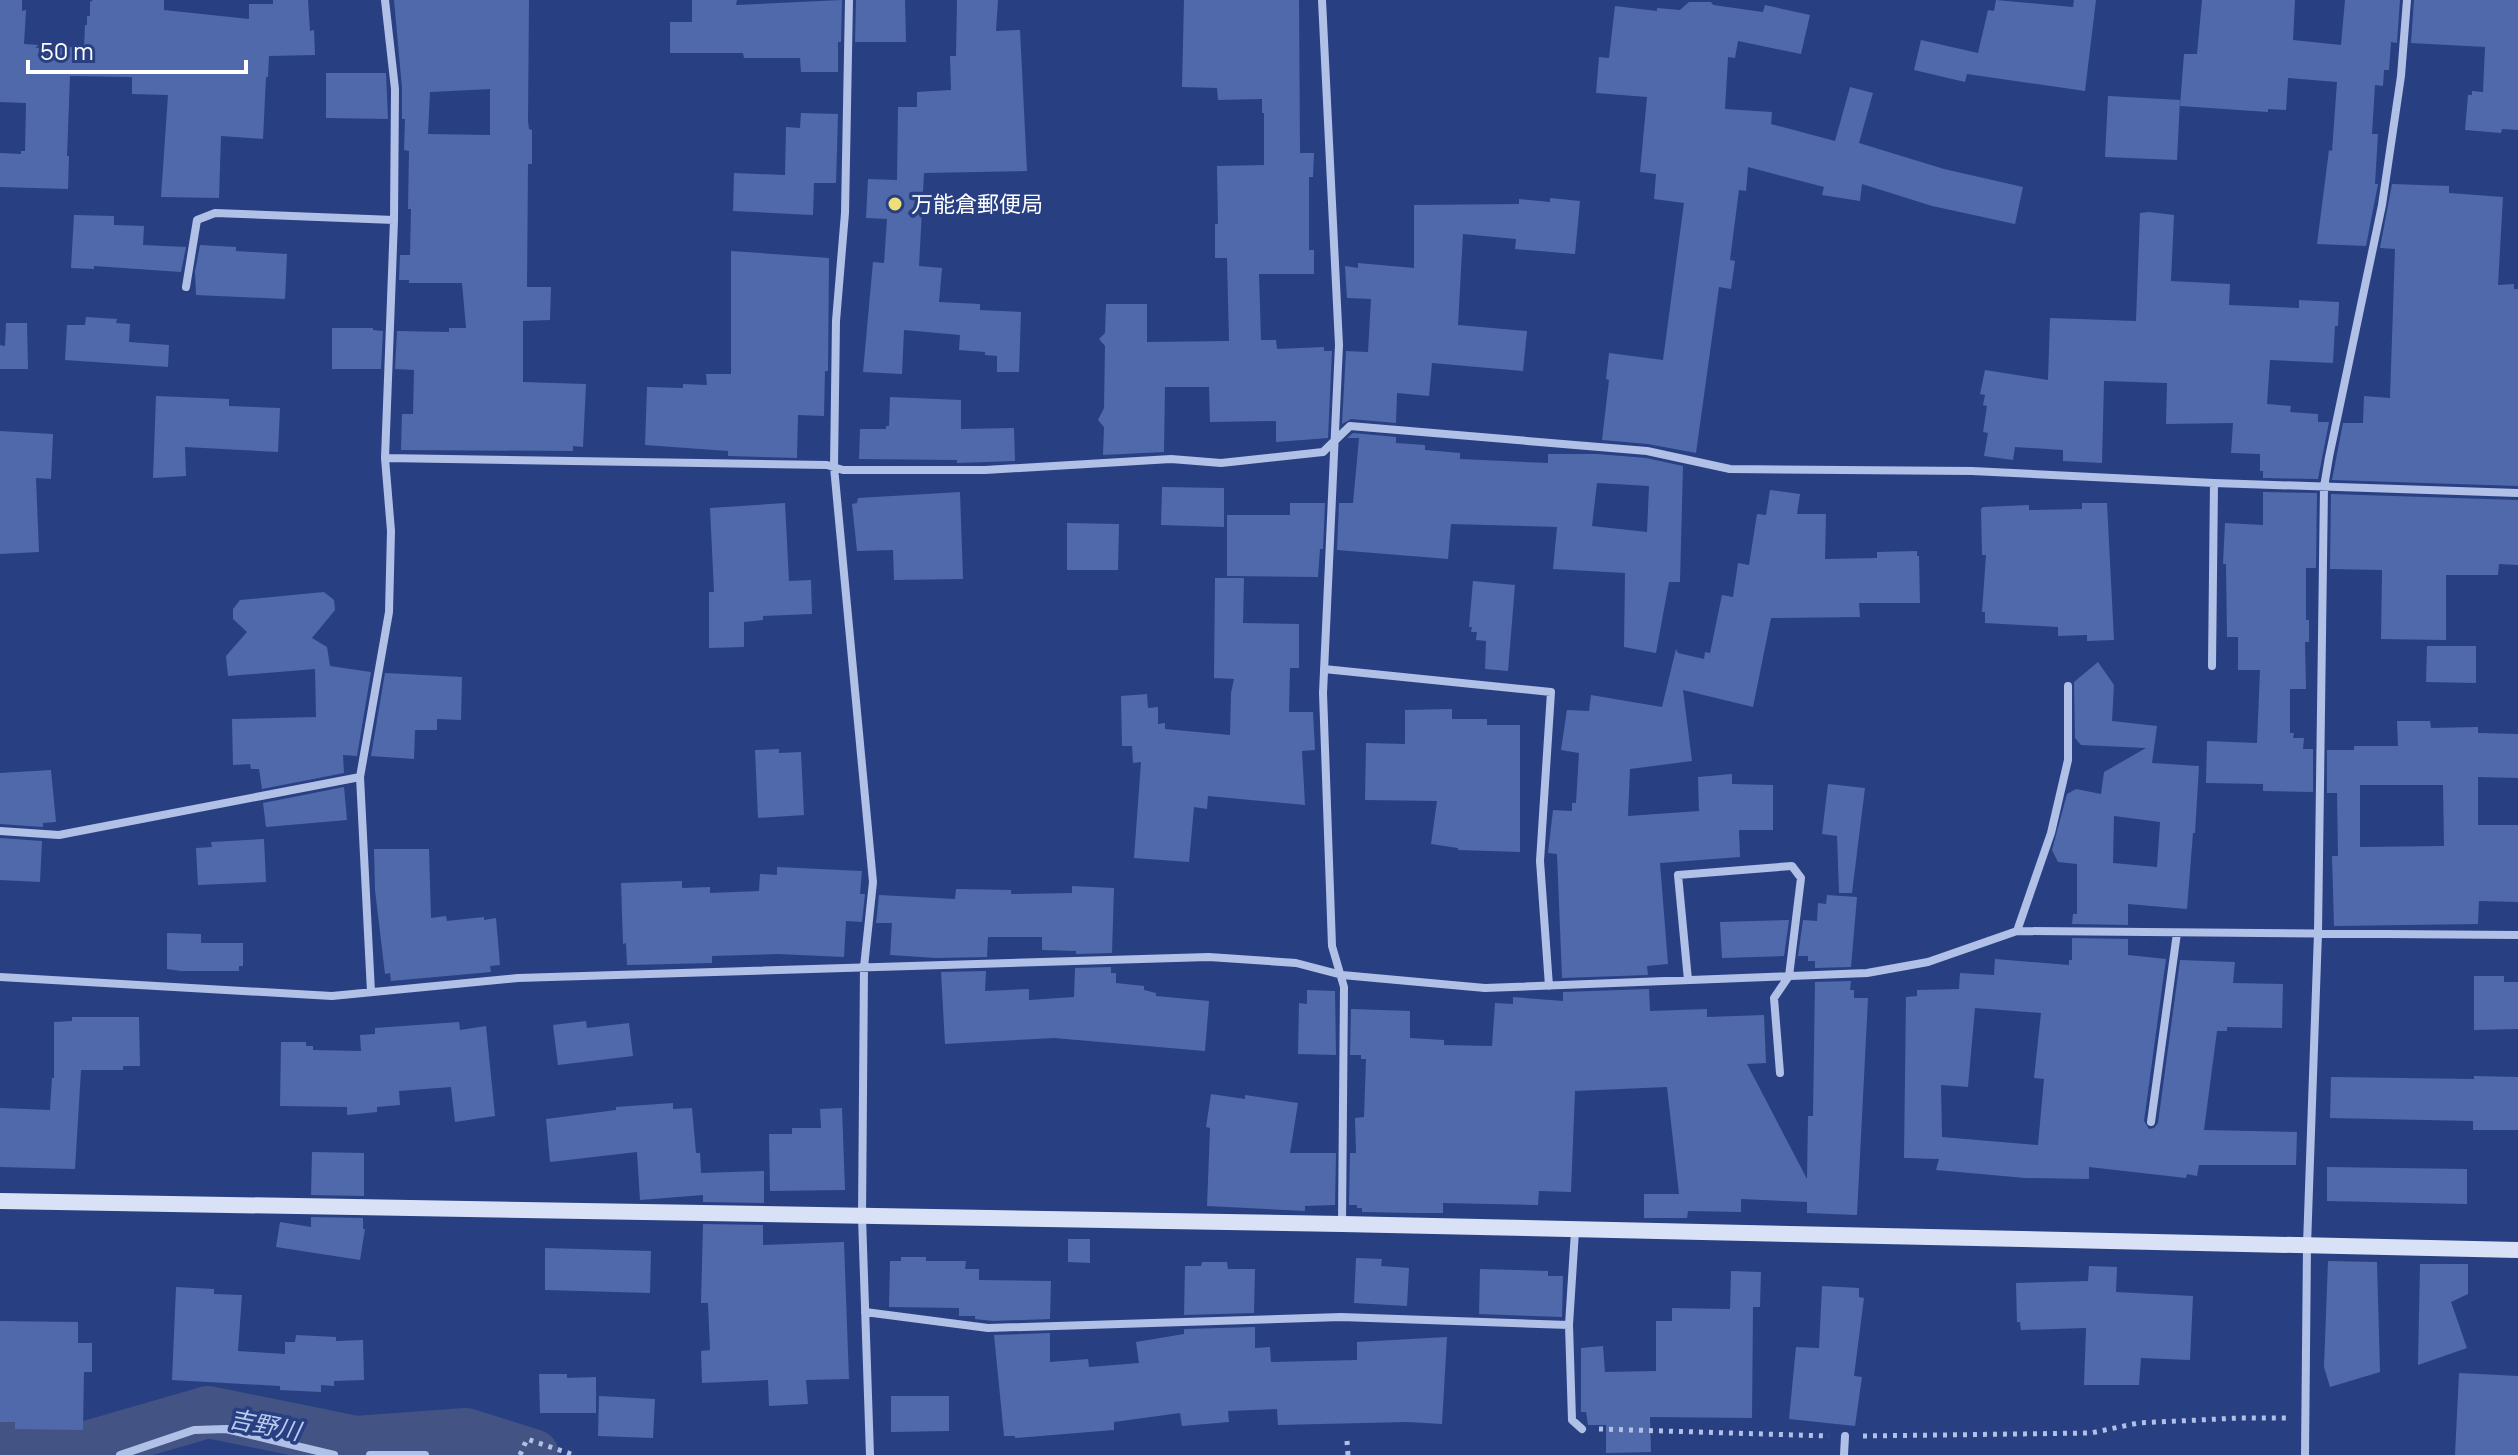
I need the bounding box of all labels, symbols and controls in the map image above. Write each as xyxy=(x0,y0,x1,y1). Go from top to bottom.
scale bar xyxy=(28,24,246,74)
text: 50 m xyxy=(40,34,94,67)
place label: 万能倉郵便局 xyxy=(911,189,1043,219)
marker: 万能倉郵便局 xyxy=(886,195,904,213)
water label: 吉野川 xyxy=(227,1401,306,1448)

